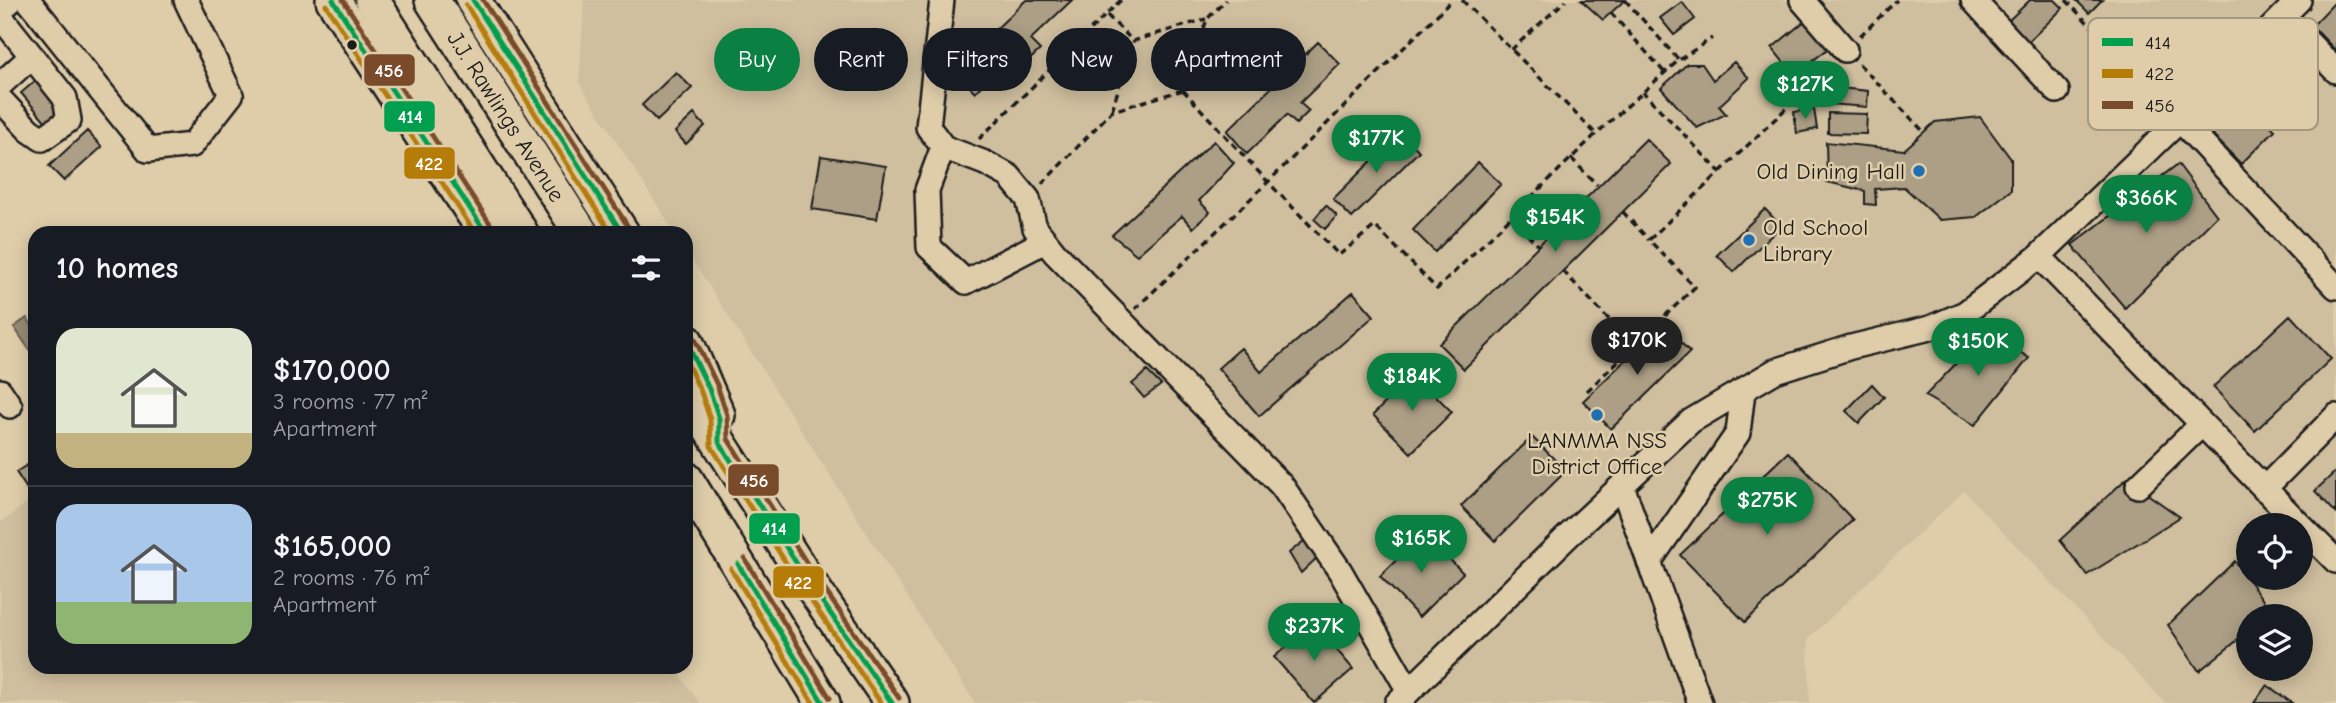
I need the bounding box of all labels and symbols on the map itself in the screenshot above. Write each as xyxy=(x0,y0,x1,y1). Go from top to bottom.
legend xyxy=(2088,18,2318,130)
street label: J.J. Rawlings Avenue xyxy=(441,26,570,207)
text: 414 xyxy=(2145,32,2171,54)
unlabelled marker xyxy=(345,38,359,52)
line badge: 456 xyxy=(363,53,416,87)
text: 456 xyxy=(375,60,404,82)
pin: $127K xyxy=(1756,61,1854,121)
text: 422 xyxy=(2145,63,2174,85)
text: 456 xyxy=(2145,95,2175,117)
line badge: 414 xyxy=(383,100,436,133)
text: 414 xyxy=(397,106,423,128)
pin: $177K xyxy=(1327,116,1425,175)
line badge: 422 xyxy=(403,146,456,180)
text: 422 xyxy=(415,153,443,175)
place label: Old Dining Hall xyxy=(1757,158,1905,185)
marker: Old Dining Hall xyxy=(1911,163,1927,179)
pin: $366K xyxy=(2097,176,2195,235)
pin: $154K xyxy=(1506,194,1604,254)
place label: Old School Library xyxy=(1763,214,1868,267)
marker: Old School Library xyxy=(1741,232,1757,248)
pin: $170K xyxy=(1588,318,1686,377)
pin: $150K xyxy=(1929,318,2027,378)
pin: $184K xyxy=(1363,354,1461,413)
marker: LANMMA NSS District Office xyxy=(1589,407,1605,423)
place label: LANMMA NSS District Office xyxy=(1527,427,1667,480)
line badge: 456 xyxy=(727,463,780,497)
text: 456 xyxy=(740,470,769,492)
pin: $275K xyxy=(1718,477,1816,537)
line badge: 414 xyxy=(748,512,801,545)
pin: $165K xyxy=(1372,516,1470,575)
text: 414 xyxy=(761,518,787,540)
line badge: 422 xyxy=(772,565,825,599)
text: 422 xyxy=(784,572,812,594)
pin: $237K xyxy=(1265,604,1363,663)

